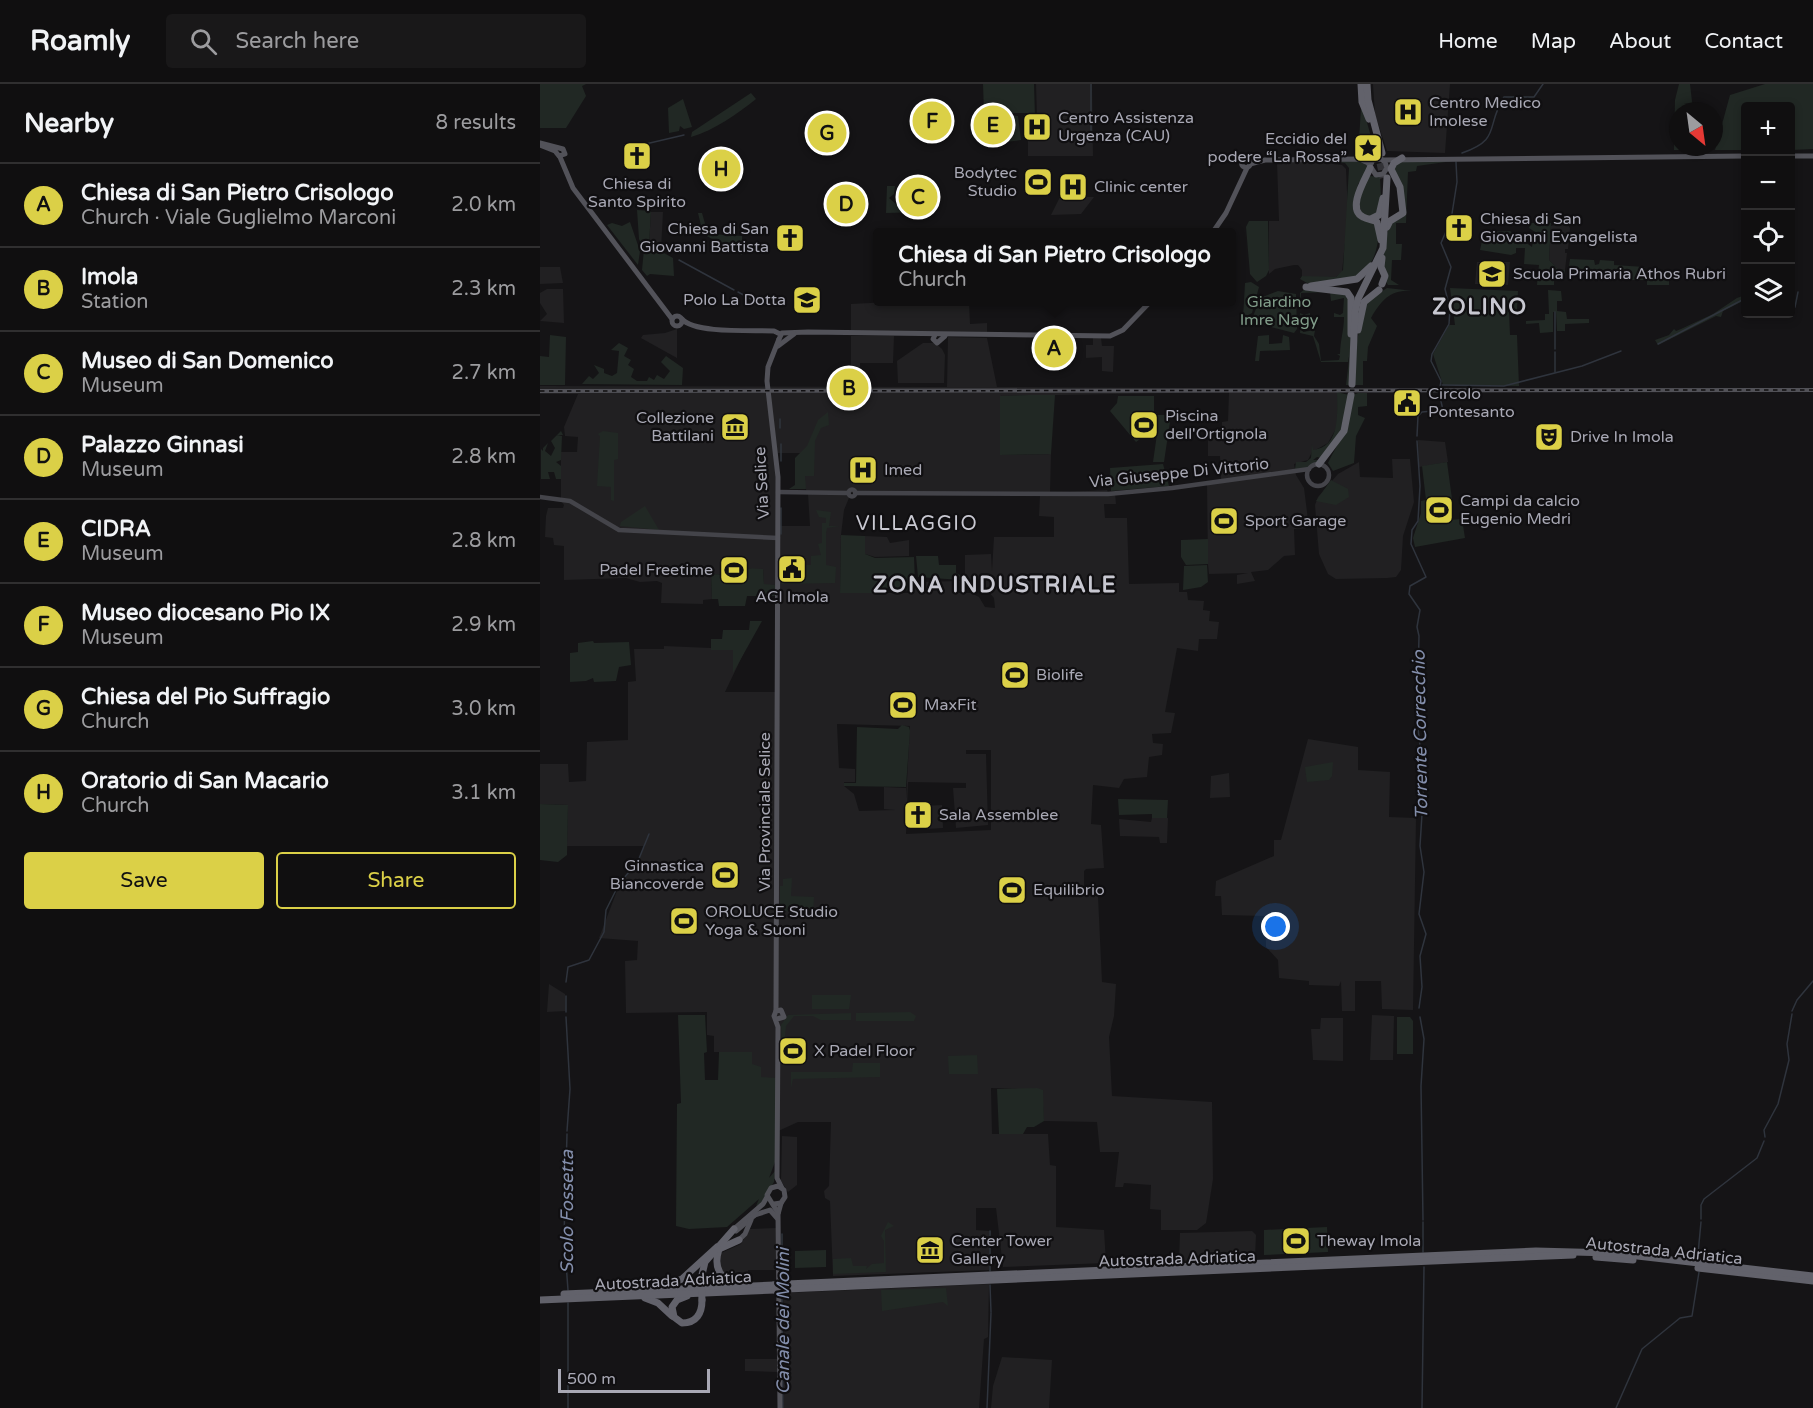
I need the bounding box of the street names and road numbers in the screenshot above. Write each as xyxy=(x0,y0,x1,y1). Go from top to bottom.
street label: Via Selice xyxy=(750,446,774,520)
street label: Via Giuseppe Di Vittorio xyxy=(1088,454,1270,492)
street label: Via Provinciale Selice xyxy=(755,732,775,892)
street label: Autostrada Adriatica xyxy=(1585,1233,1743,1269)
street label: Autostrada Adriatica xyxy=(1098,1246,1256,1272)
street label: Autostrada Adriatica xyxy=(594,1267,752,1295)

